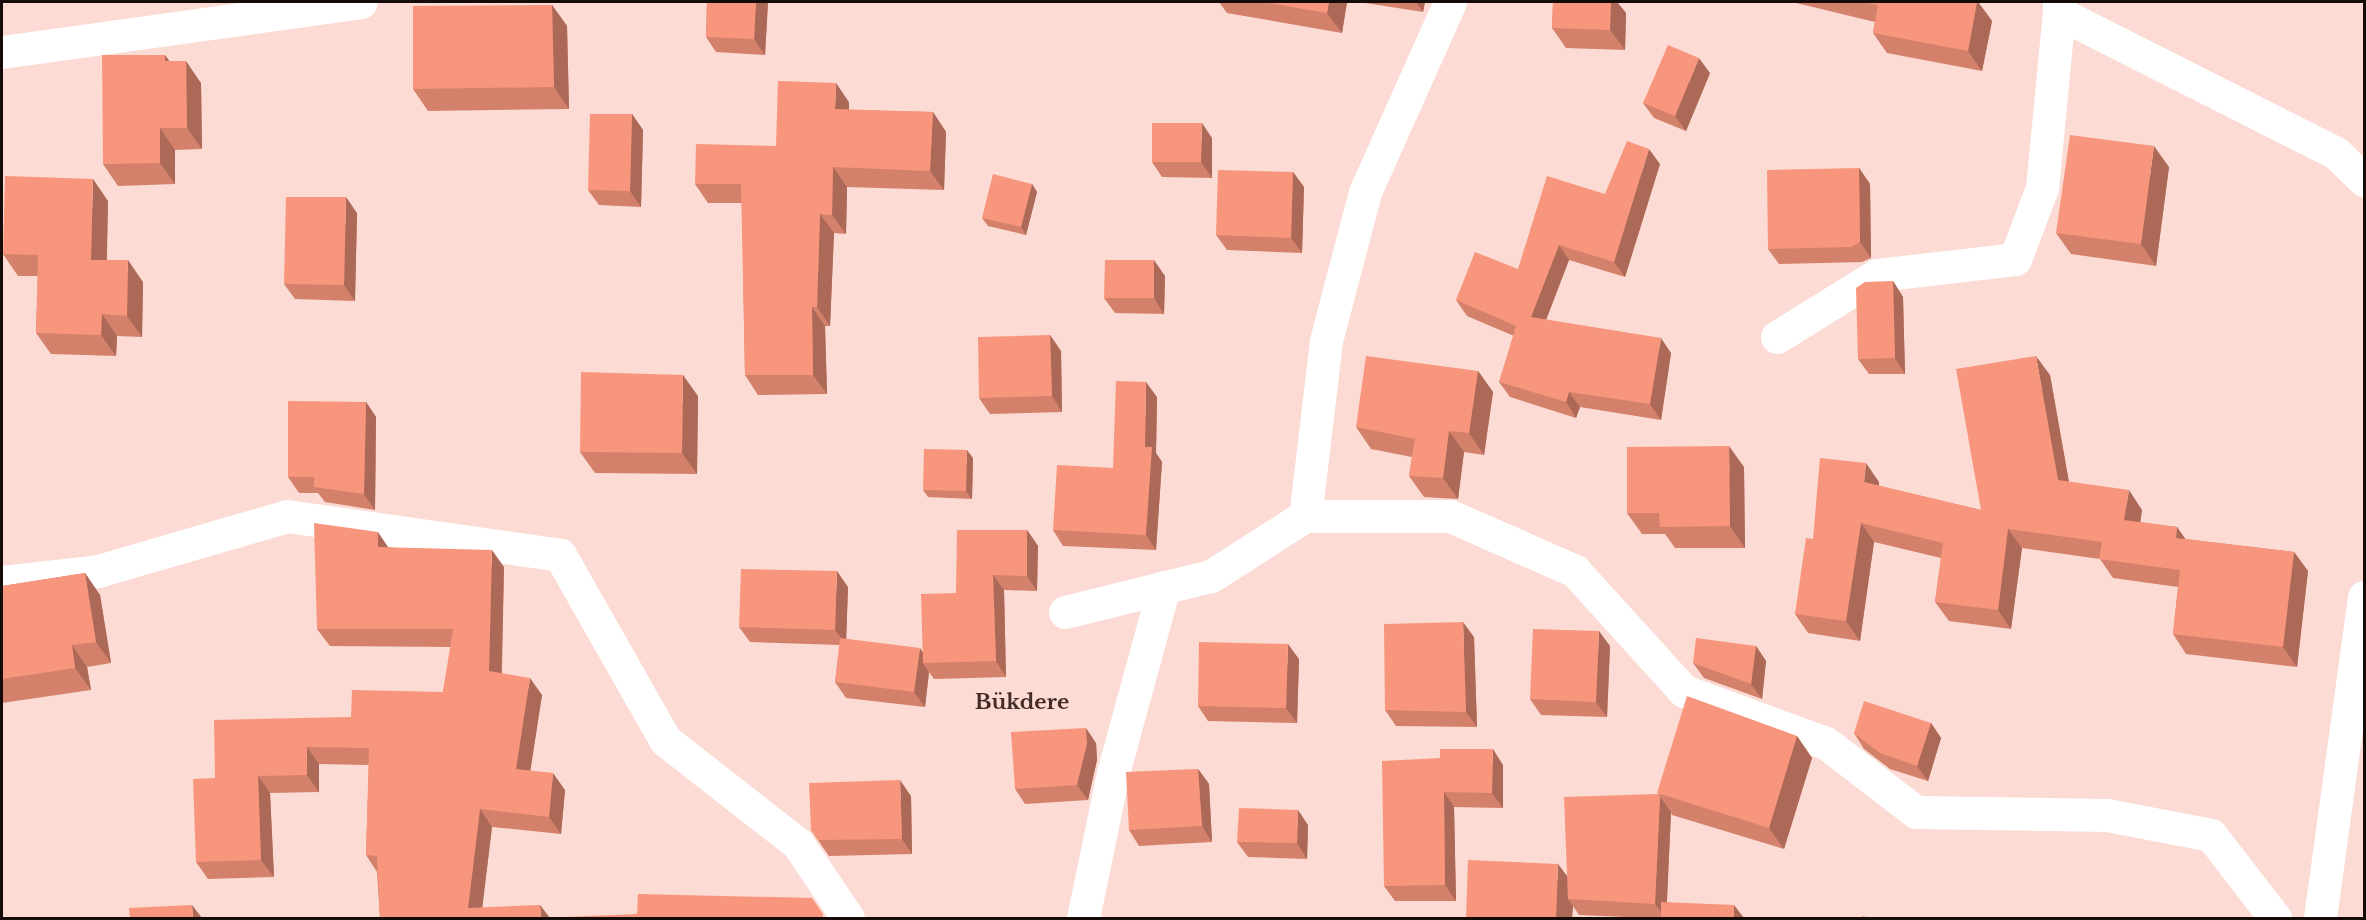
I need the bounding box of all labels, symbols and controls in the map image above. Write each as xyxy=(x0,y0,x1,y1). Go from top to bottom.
district label: Bükdere xyxy=(975,689,1069,715)

